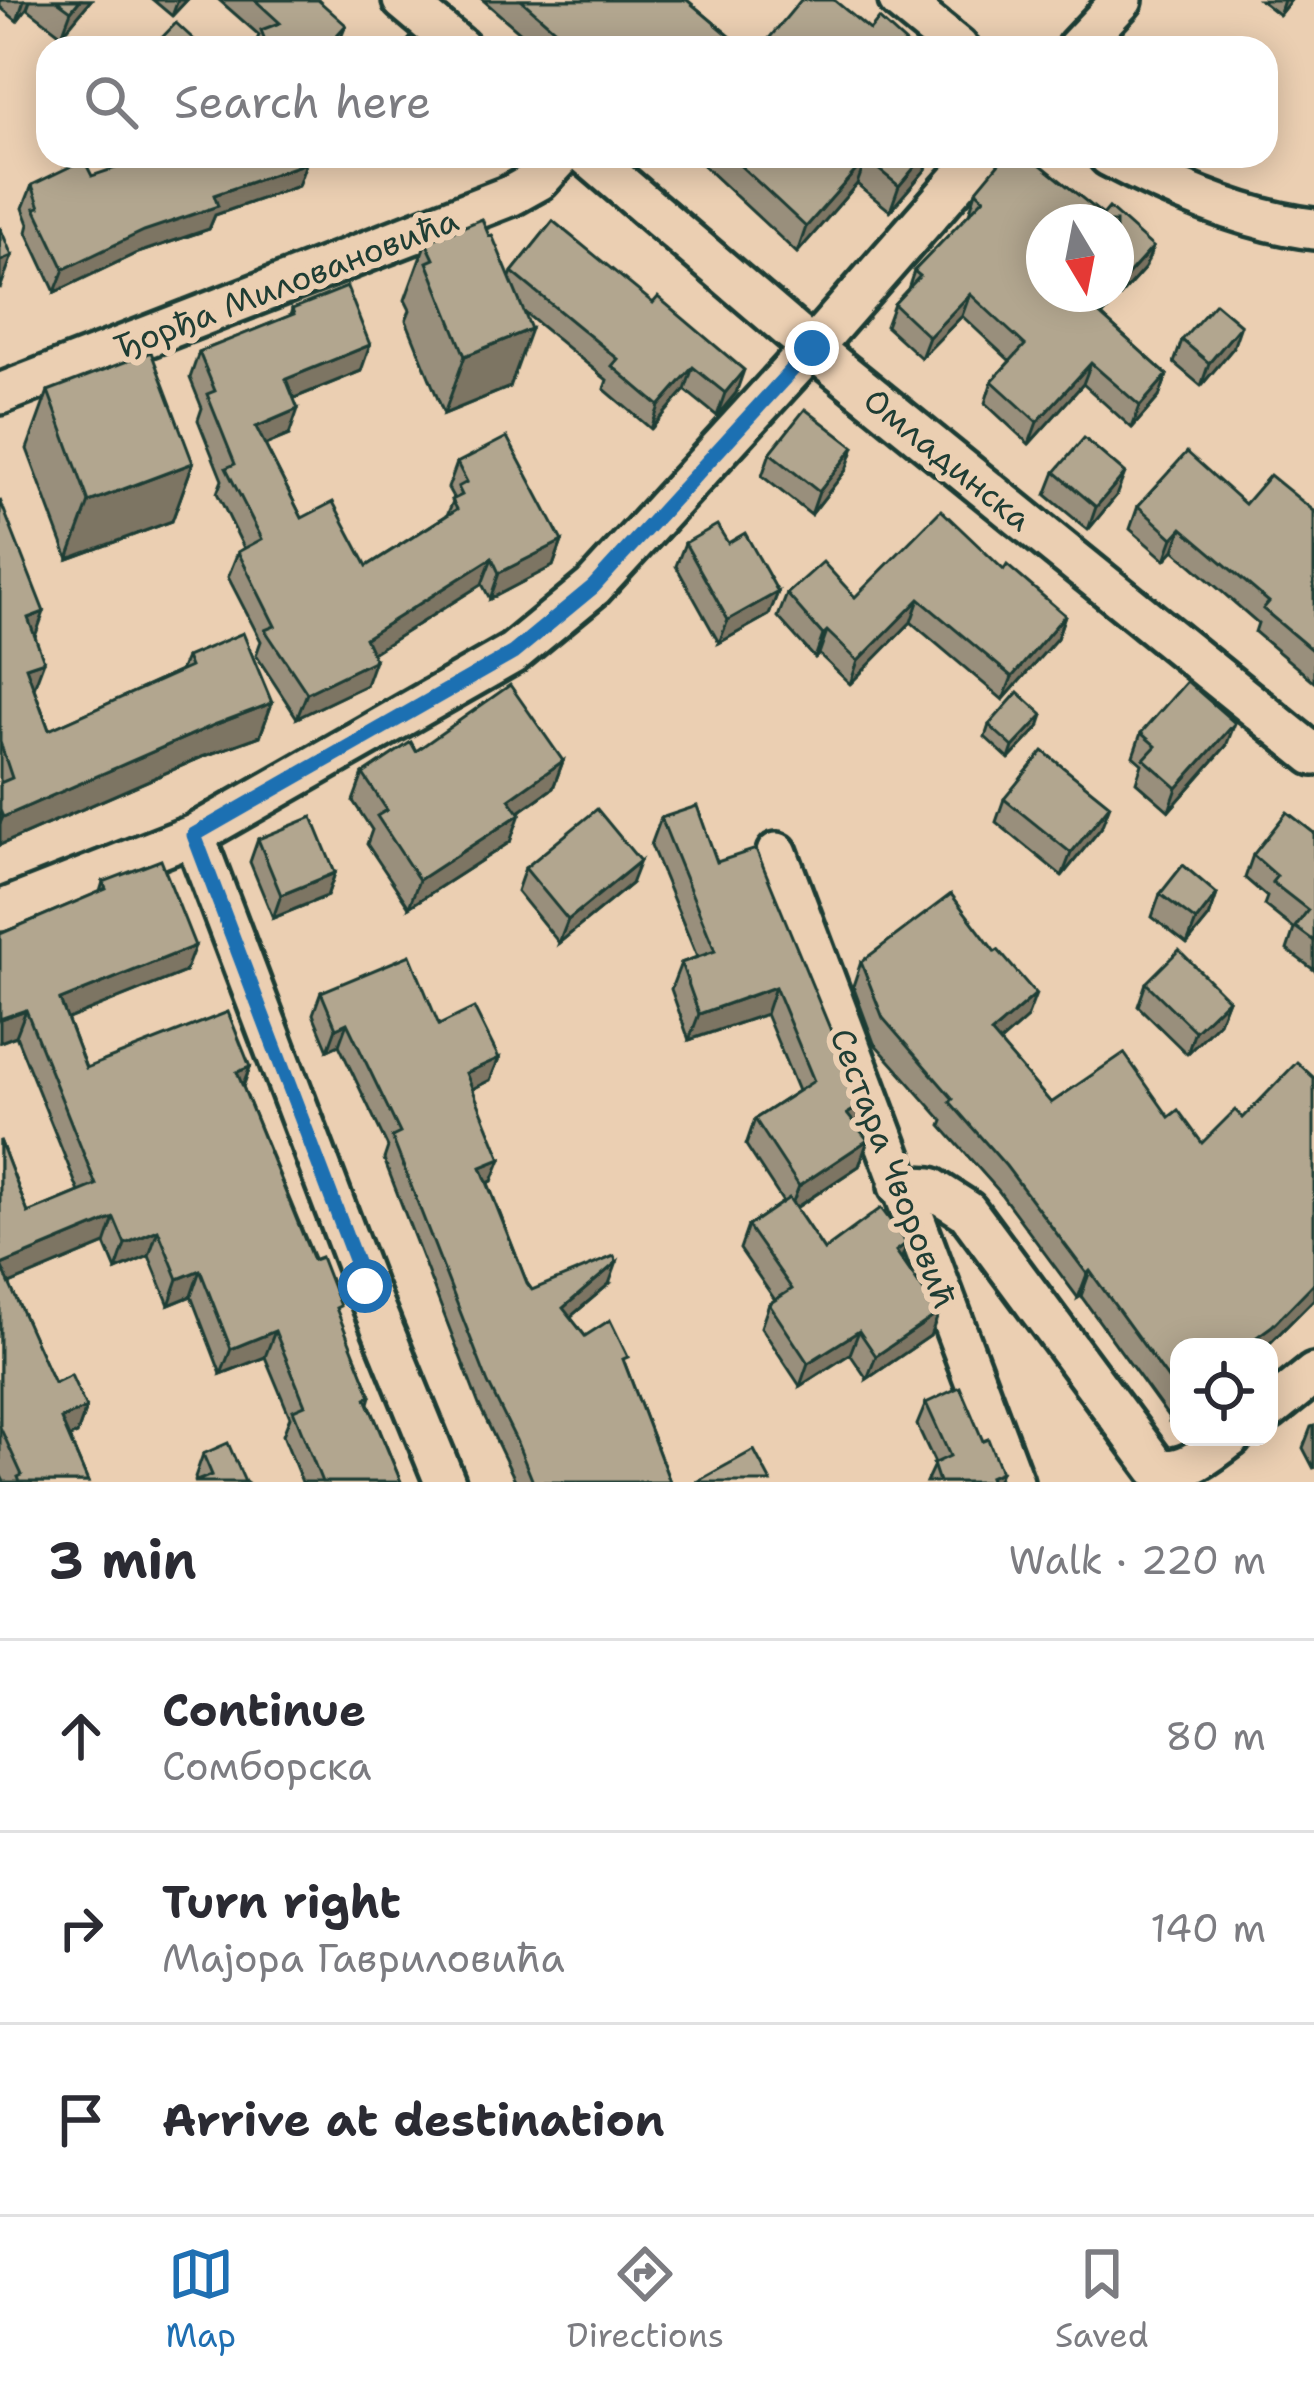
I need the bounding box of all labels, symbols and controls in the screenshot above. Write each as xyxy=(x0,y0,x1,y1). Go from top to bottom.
search box xyxy=(36,36,1278,168)
icon: search xyxy=(78,69,144,135)
text: Search here xyxy=(174,72,431,132)
street label: Ђорђа Миловановића xyxy=(108,197,465,370)
north arrow xyxy=(1026,204,1134,312)
route end xyxy=(785,321,839,375)
street label: Омладинска xyxy=(854,378,1041,541)
street label: Сестара Чворовић xyxy=(819,1022,968,1315)
route start xyxy=(338,1259,392,1313)
map controls xyxy=(1170,1338,1278,1446)
button: locate xyxy=(1170,1338,1278,1446)
text: 3 min xyxy=(48,1526,197,1594)
text: Walk · 220 m xyxy=(1009,1534,1266,1586)
text: Continue xyxy=(162,1680,366,1740)
icon: ahead xyxy=(48,1703,114,1769)
text: 80 m xyxy=(1165,1710,1266,1762)
text: Сомборска xyxy=(162,1740,371,1792)
text: Turn right xyxy=(162,1872,401,1932)
icon: right xyxy=(48,1895,114,1961)
text: 140 m xyxy=(1150,1902,1266,1954)
text: Мајора Гавриловића xyxy=(162,1932,565,1984)
icon: arrive xyxy=(48,2087,114,2153)
text: Arrive at destination xyxy=(162,2090,665,2150)
tab: Map xyxy=(165,2241,236,2358)
tab: Directions xyxy=(567,2241,724,2358)
tab: Saved xyxy=(1055,2241,1149,2358)

